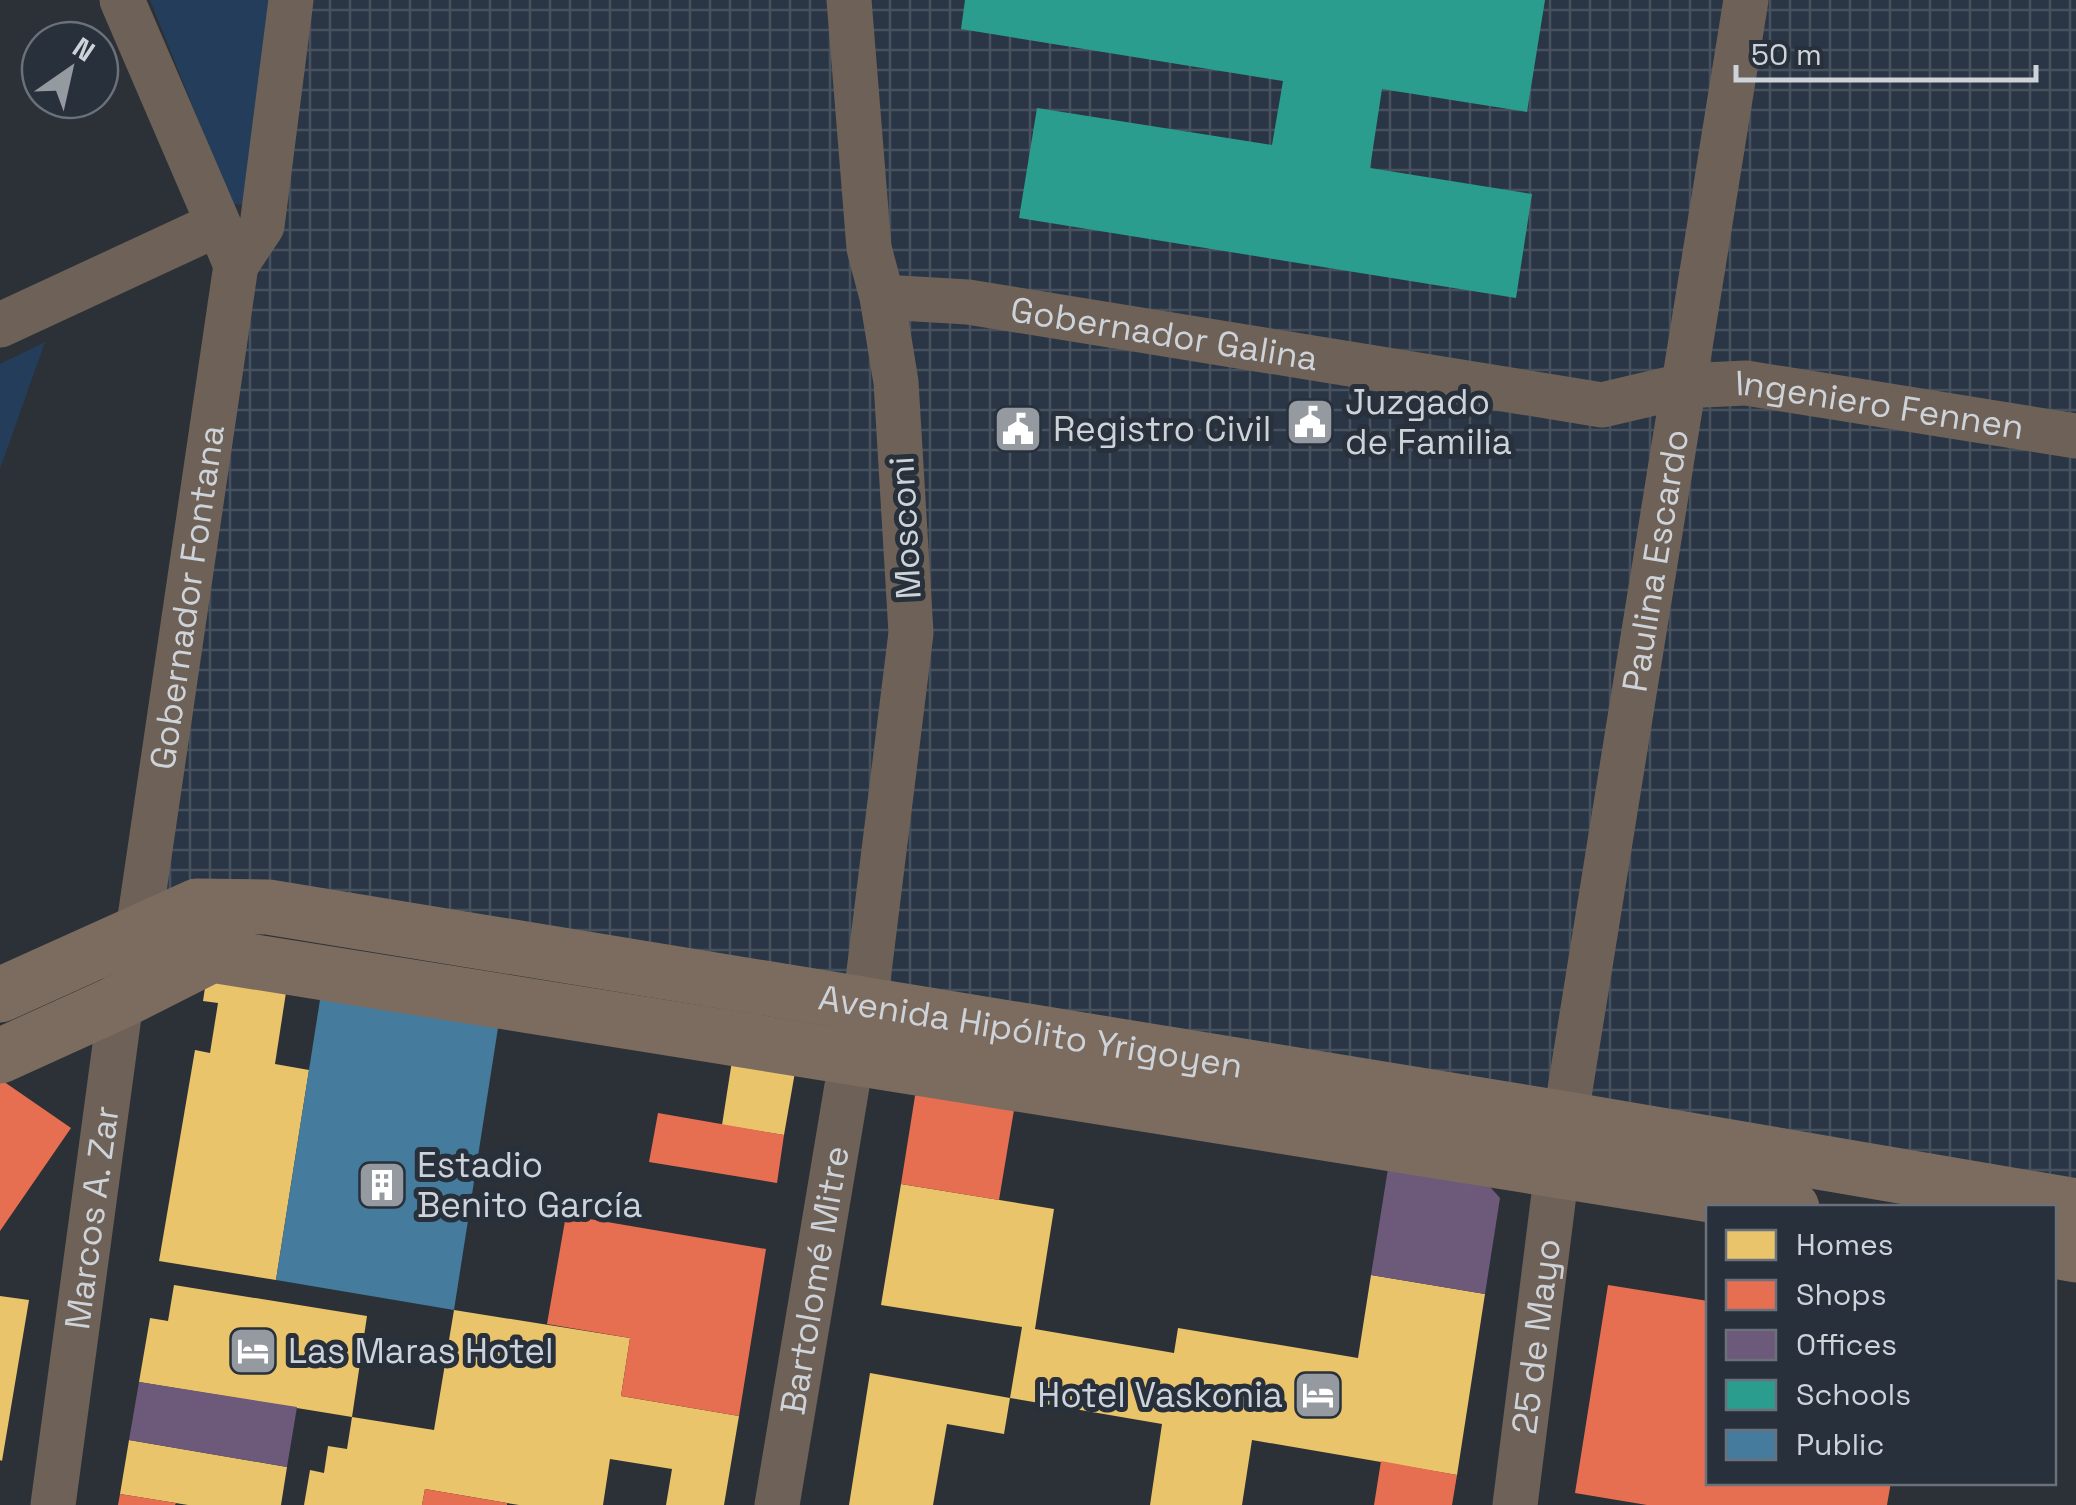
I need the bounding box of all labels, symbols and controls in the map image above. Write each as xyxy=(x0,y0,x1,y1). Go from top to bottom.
north arrow xyxy=(20,20,120,120)
scale bar xyxy=(1736,20,2036,82)
text: N xyxy=(66,29,102,69)
text: 50 m xyxy=(1751,35,1822,74)
street label: Gobernador Galina xyxy=(1007,287,1321,381)
street label: Ingeniero Fennen xyxy=(1734,361,2027,449)
place label: Juzgado de Familia xyxy=(1345,380,1512,464)
public building icon: Juzgado de Familia xyxy=(1284,396,1336,448)
public building icon: Registro Civil xyxy=(992,403,1044,455)
place label: Registro Civil xyxy=(1053,407,1271,451)
street label: Gobernador Fontana xyxy=(140,422,234,772)
street label: Paulina Escardo xyxy=(1613,426,1698,695)
street label: Mosconi xyxy=(879,455,931,601)
street label: Avenida Hipólito Yrigoyen xyxy=(815,975,1246,1088)
street label: Marcos A. Zar xyxy=(55,1103,129,1332)
street label: Bartolomé Mitre xyxy=(770,1142,859,1418)
place label: Estadio Benito García xyxy=(417,1143,642,1227)
building icon: Estadio Benito García xyxy=(356,1159,408,1211)
legend xyxy=(1706,1205,2056,1485)
text: Homes xyxy=(1796,1225,1894,1264)
street label: 25 de Mayo xyxy=(1502,1236,1570,1436)
text: Shops xyxy=(1796,1275,1886,1314)
hotel icon: Las Maras Hotel xyxy=(227,1325,279,1377)
text: Offices xyxy=(1796,1325,1897,1364)
place label: Las Maras Hotel xyxy=(288,1329,554,1373)
hotel icon: Hotel Vaskonia xyxy=(1292,1369,1344,1421)
place label: Hotel Vaskonia xyxy=(1037,1373,1283,1417)
text: Schools xyxy=(1796,1375,1911,1414)
text: Public xyxy=(1796,1425,1884,1464)

